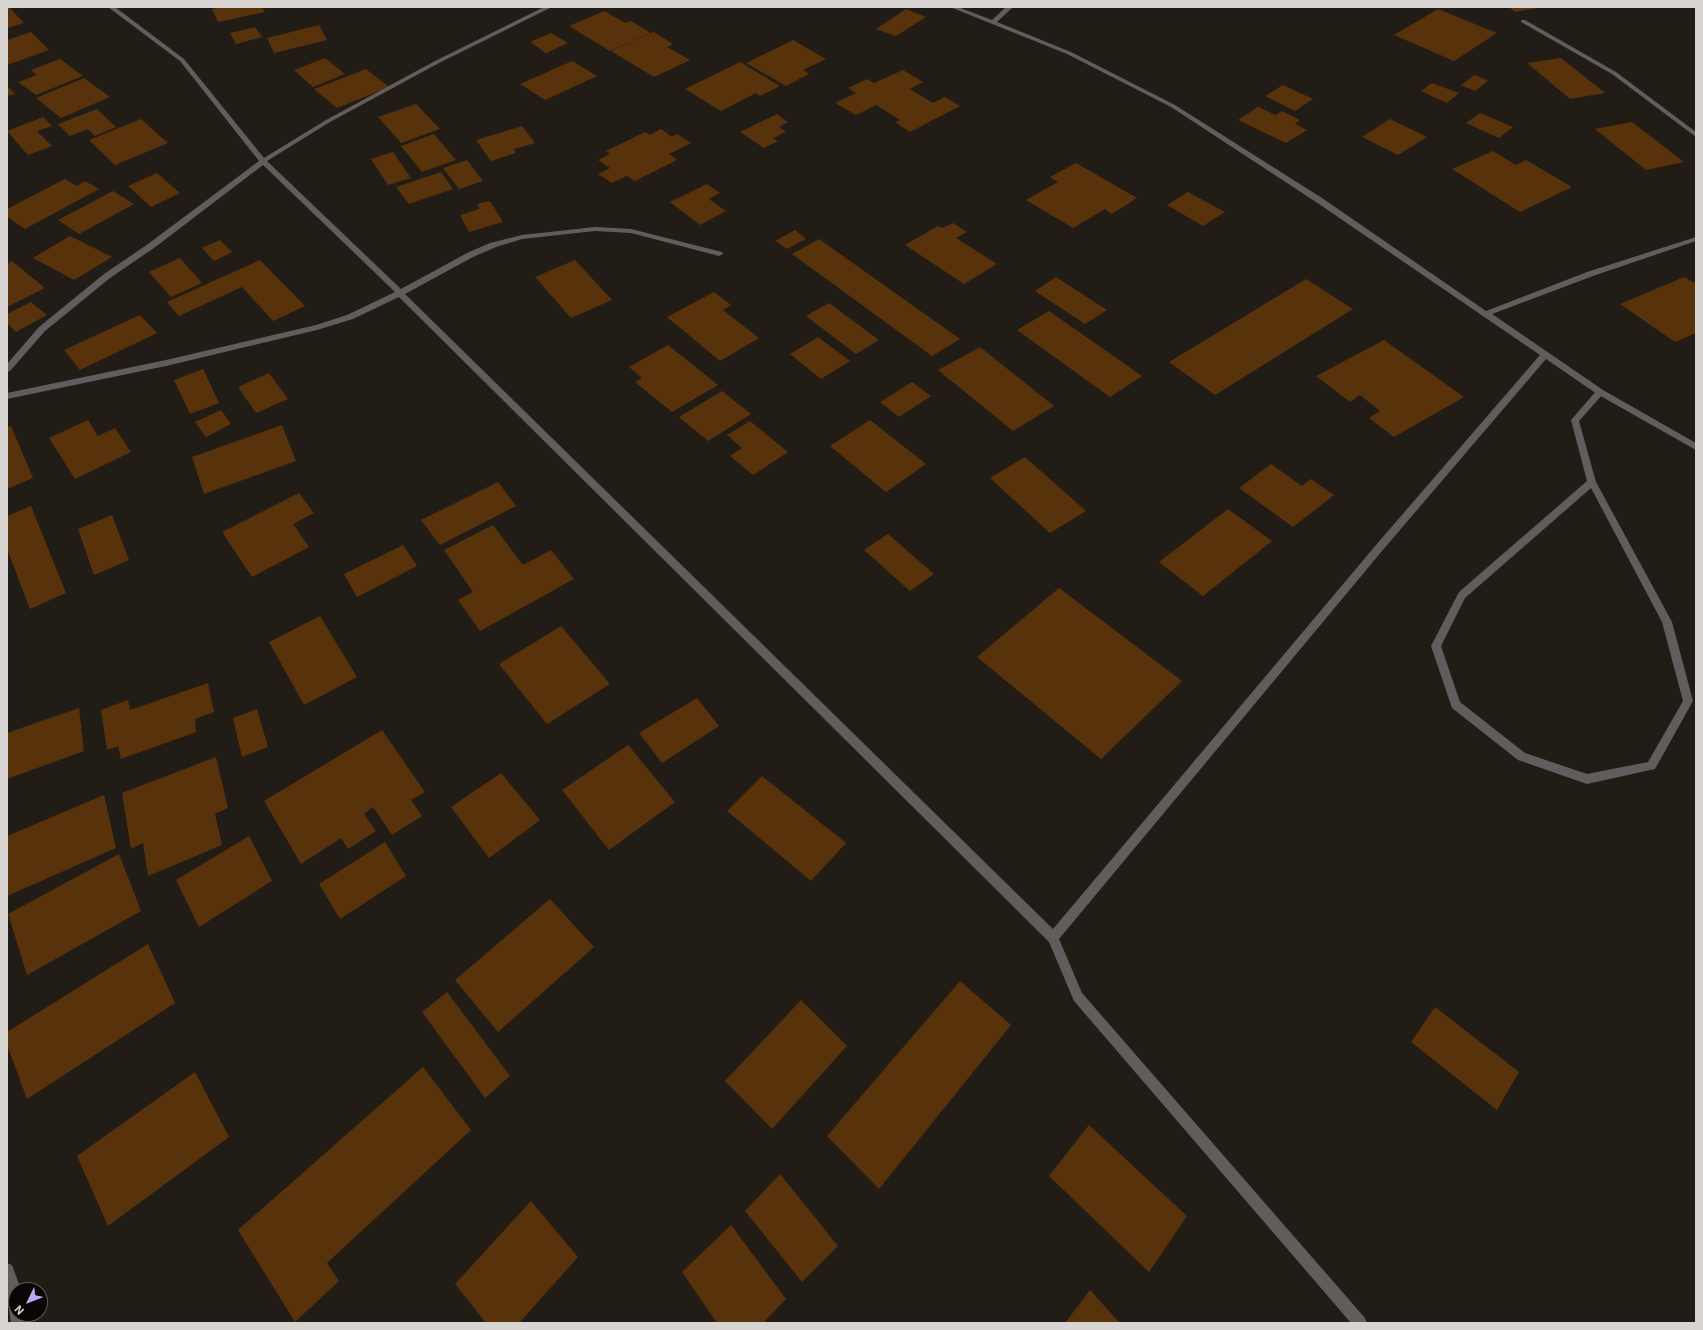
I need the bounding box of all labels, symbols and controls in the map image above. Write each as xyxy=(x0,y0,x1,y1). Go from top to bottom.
north arrow xyxy=(8,1282,48,1322)
text: N xyxy=(12,1303,27,1317)

